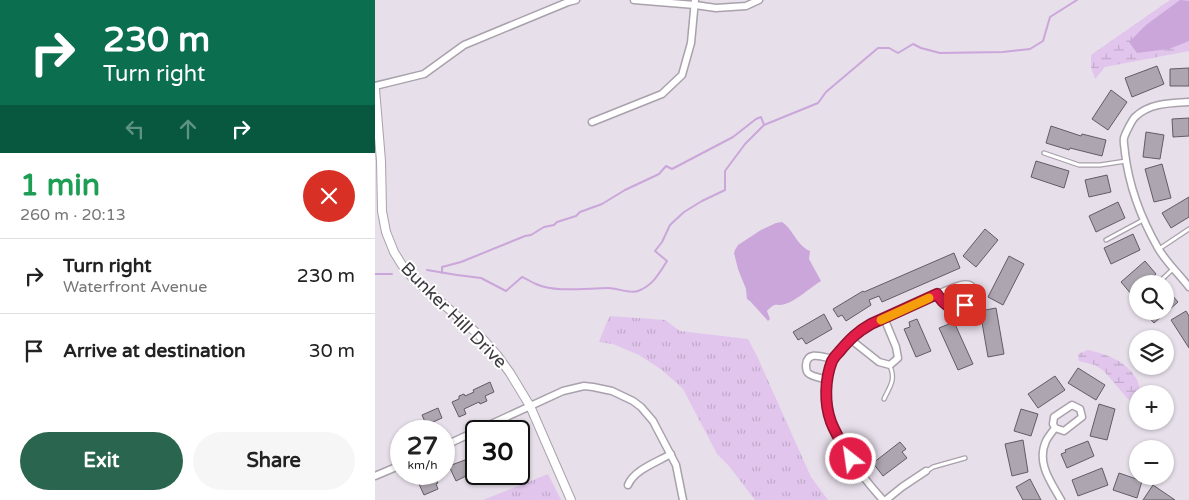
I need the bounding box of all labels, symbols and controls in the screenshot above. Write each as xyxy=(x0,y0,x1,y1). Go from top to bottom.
text: 230 m xyxy=(103,19,210,61)
icon: right xyxy=(20,20,85,85)
text: Turn right xyxy=(103,61,205,87)
icon: left xyxy=(121,115,149,143)
icon: ahead xyxy=(174,115,202,143)
icon: right xyxy=(227,115,255,143)
text: 1 min xyxy=(20,167,100,204)
button: close xyxy=(303,170,355,222)
text: 260 m · 20:13 xyxy=(20,205,126,225)
text: Turn right xyxy=(63,255,151,277)
street label: Bunker Hill Drive xyxy=(396,257,512,373)
icon: right xyxy=(20,262,48,290)
text: 230 m xyxy=(297,265,355,287)
map controls xyxy=(1129,275,1174,485)
button: search xyxy=(1129,275,1174,320)
text: Waterfront Avenue xyxy=(63,277,207,297)
pin xyxy=(944,284,986,326)
icon: arrive xyxy=(951,291,979,319)
button: layers xyxy=(1129,330,1174,375)
icon: arrive xyxy=(20,337,48,365)
text: Arrive at destination xyxy=(63,340,246,362)
text: 30 m xyxy=(309,340,355,362)
button: + xyxy=(1129,385,1174,430)
speed limit sign: 30 xyxy=(465,420,530,485)
text: 27 xyxy=(407,431,438,461)
button: Exit xyxy=(20,432,183,490)
button: Share xyxy=(193,432,355,490)
position arrow xyxy=(824,432,876,484)
button: − xyxy=(1129,440,1174,485)
text: km/h xyxy=(407,458,438,472)

